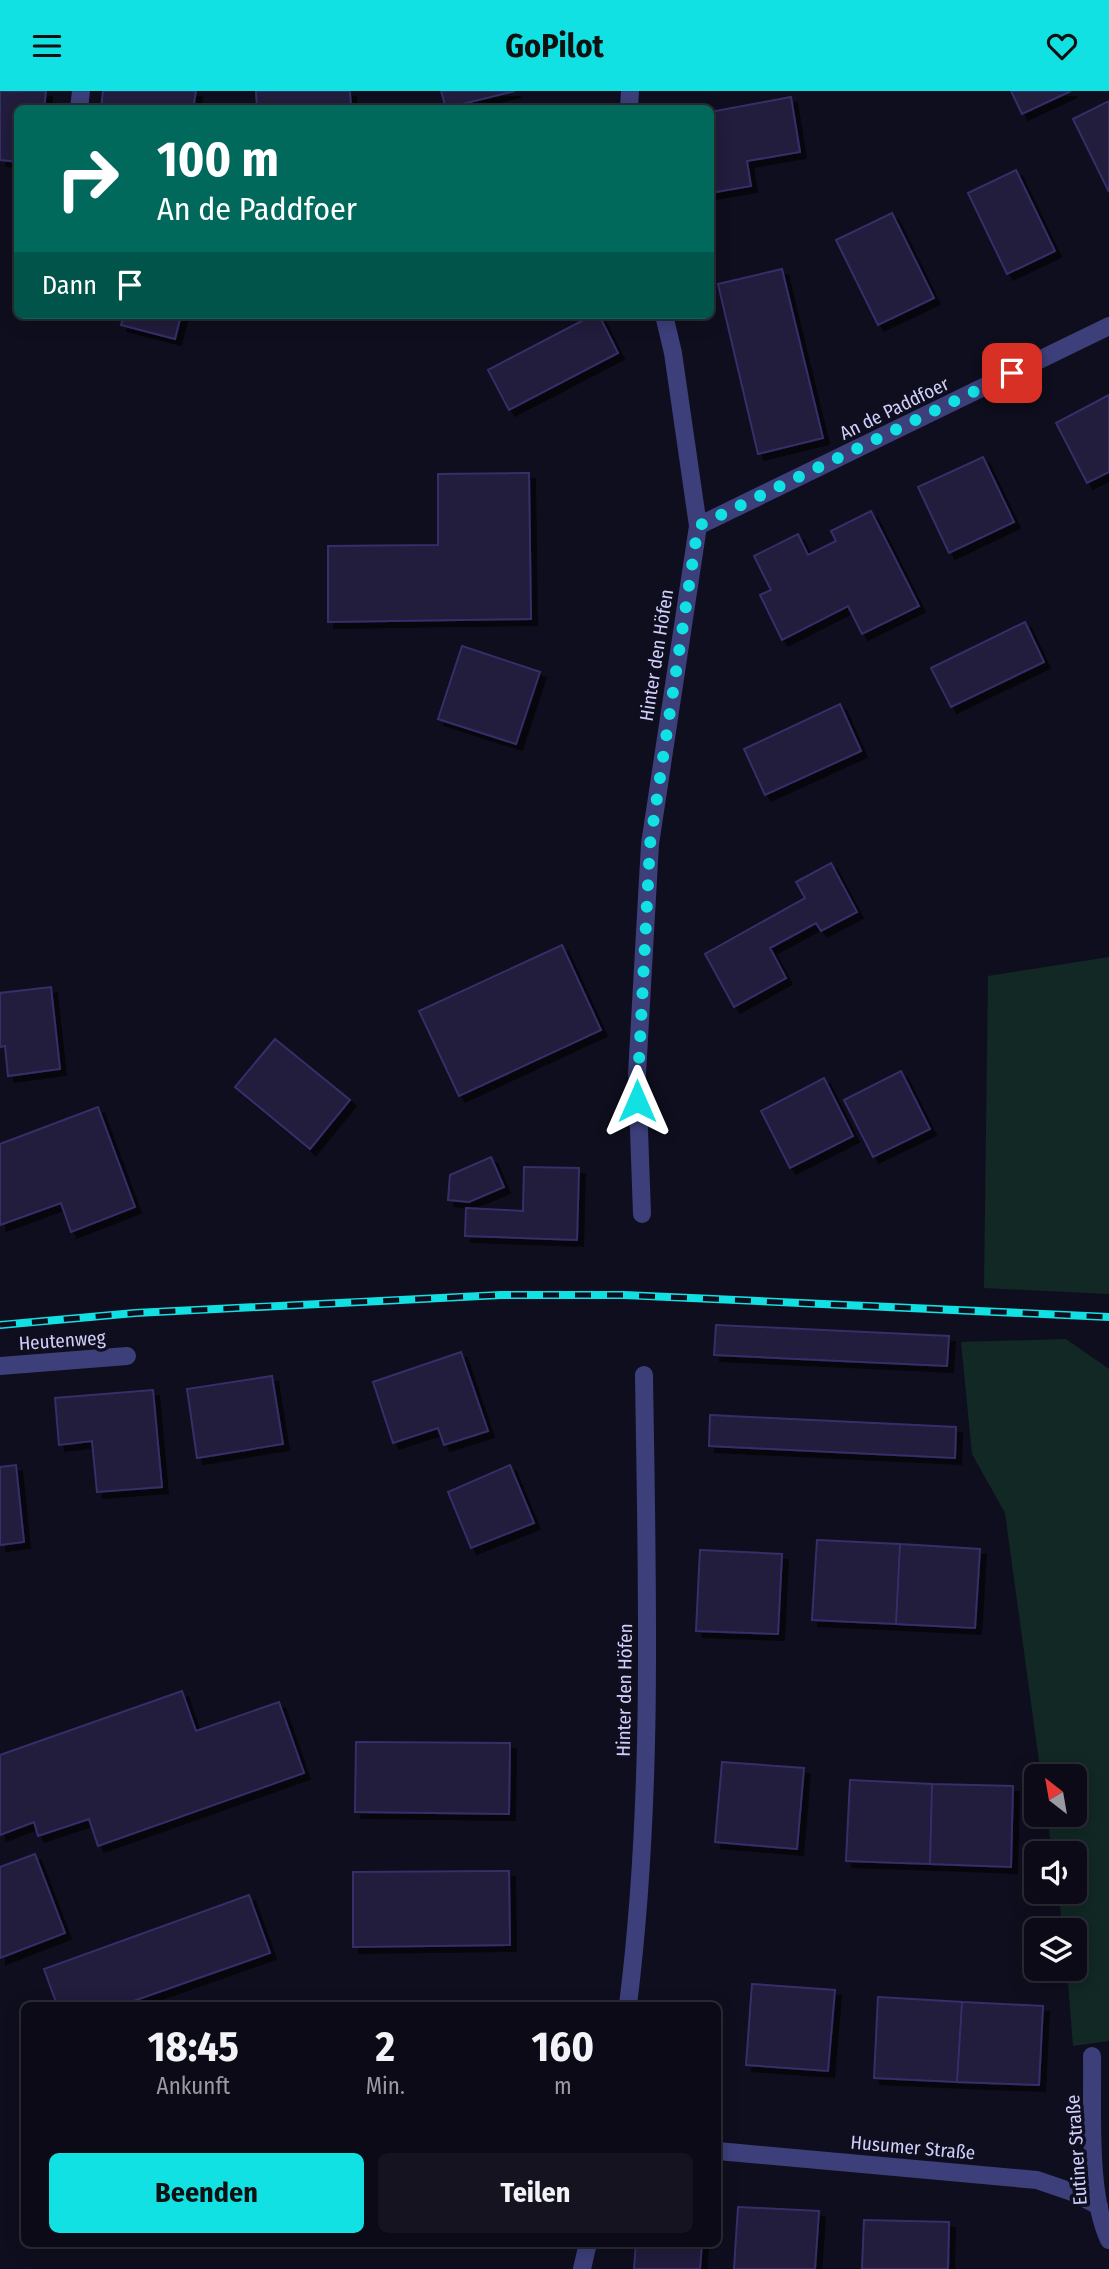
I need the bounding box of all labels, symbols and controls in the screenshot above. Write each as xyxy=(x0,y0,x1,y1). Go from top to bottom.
icon: menu xyxy=(28,27,66,65)
text: GoPilot xyxy=(505,27,604,65)
icon: heart xyxy=(1043,27,1081,65)
text: 100 m xyxy=(157,130,279,189)
icon: right xyxy=(42,133,133,224)
text: An de Paddfoer xyxy=(157,190,357,228)
icon: arrive xyxy=(111,266,149,304)
text: Dann xyxy=(42,270,97,301)
pin xyxy=(982,343,1042,403)
icon: arrive xyxy=(993,354,1031,392)
street label: An de Paddfoer xyxy=(836,372,953,445)
street label: Hinter den Höfen xyxy=(635,587,678,723)
position arrow xyxy=(600,1064,674,1138)
street label: Heutenweg xyxy=(18,1326,106,1355)
street label: Hinter den Höfen xyxy=(612,1623,637,1757)
north arrow xyxy=(1024,1764,1087,1827)
map controls xyxy=(1024,1764,1087,1981)
button: sound xyxy=(1024,1841,1087,1904)
button: layers xyxy=(1024,1918,1087,1981)
text: 18:45 xyxy=(148,2022,239,2072)
text: 2 xyxy=(375,2022,395,2072)
text: 160 xyxy=(532,2022,594,2072)
text: Ankunft xyxy=(157,2072,230,2100)
text: Min. xyxy=(366,2072,405,2100)
text: m xyxy=(554,2072,572,2100)
street label: Eutiner Straße xyxy=(1061,2094,1092,2206)
street label: Husumer Straße xyxy=(850,2131,976,2164)
button: Beenden xyxy=(49,2153,364,2233)
button: Teilen xyxy=(378,2153,693,2233)

